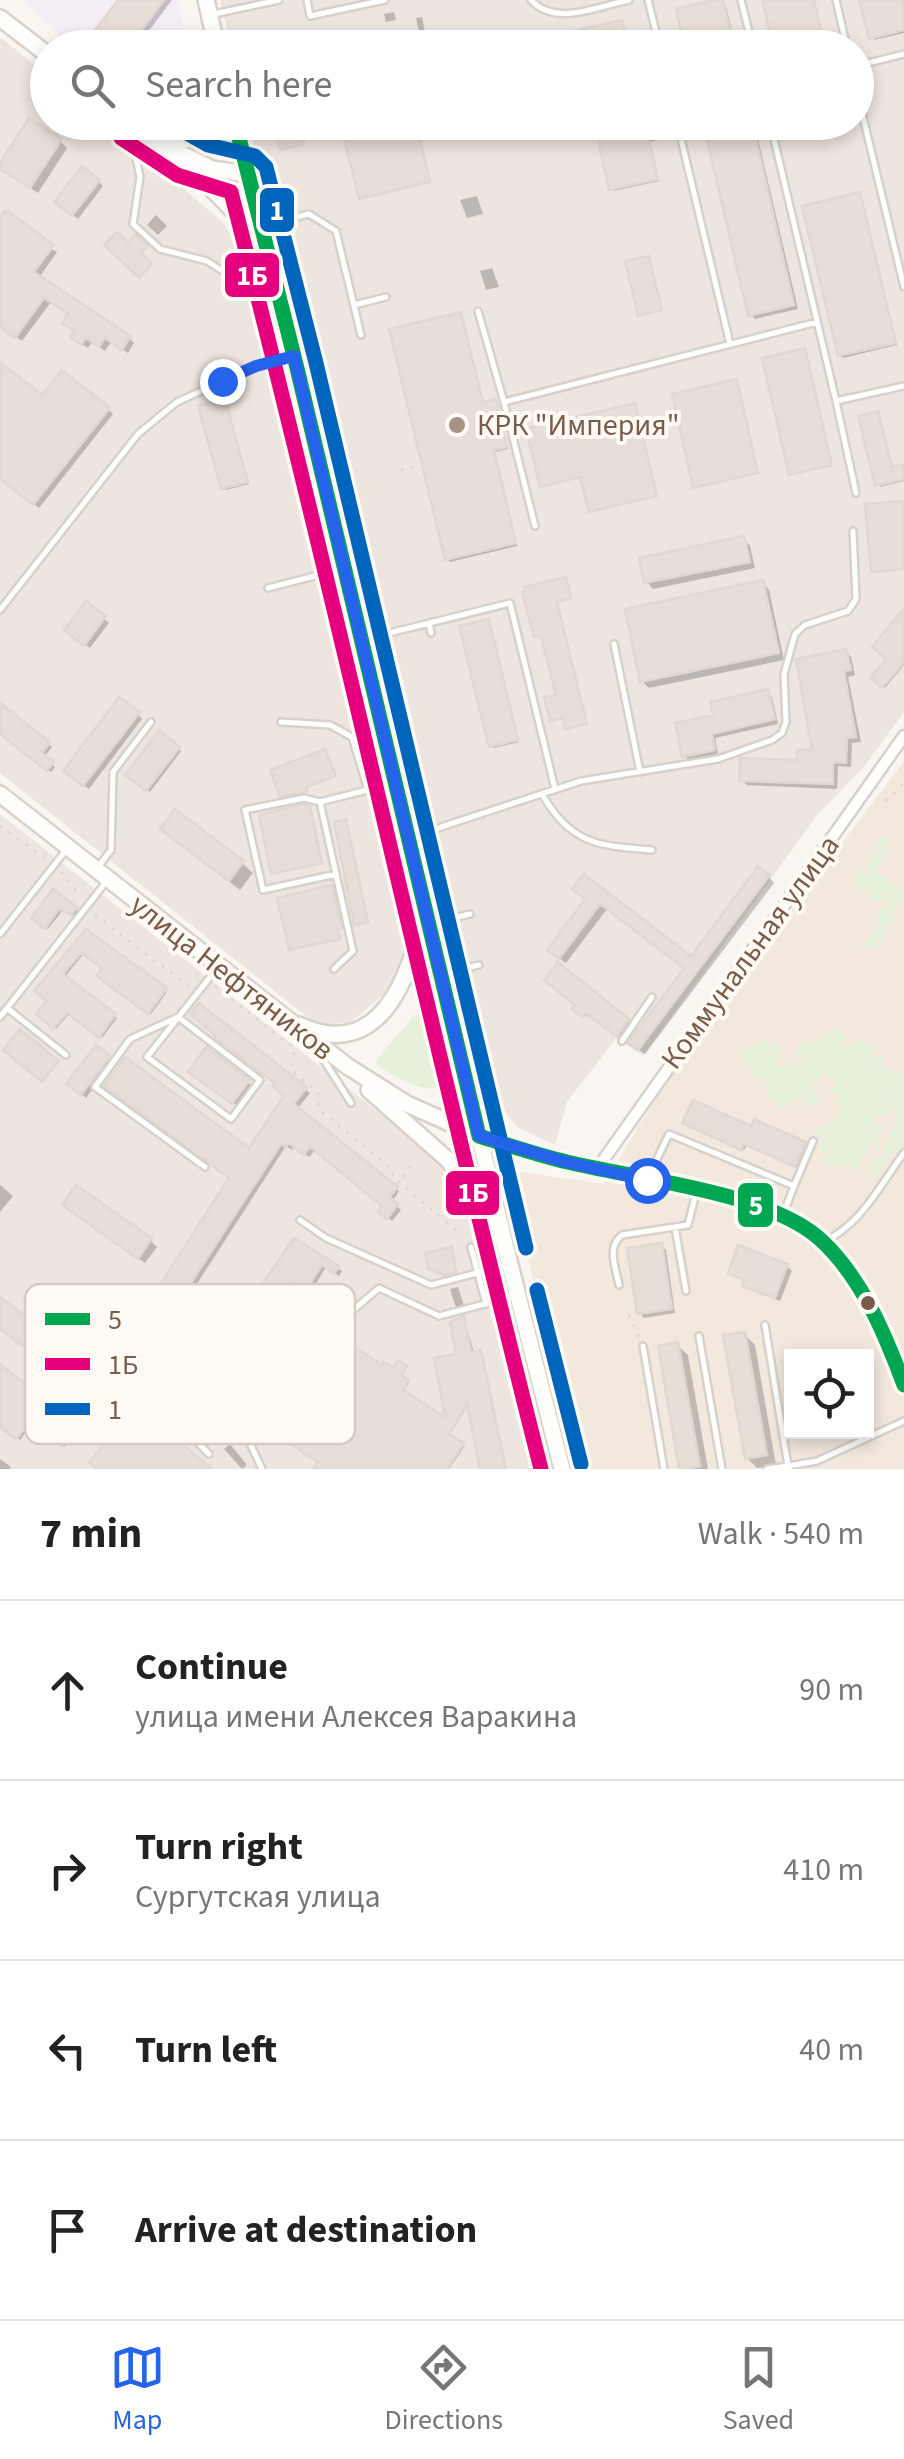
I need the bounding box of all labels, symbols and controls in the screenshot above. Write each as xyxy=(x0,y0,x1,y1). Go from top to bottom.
search box xyxy=(30,30,874,140)
icon: search xyxy=(65,58,120,113)
text: Search here xyxy=(145,58,332,112)
line badge: 1 xyxy=(258,186,296,234)
text: 1 xyxy=(270,191,284,231)
line badge: 1Б xyxy=(223,251,281,299)
text: 1Б xyxy=(236,256,268,296)
route end xyxy=(200,359,246,405)
place label: КРК "Империя" xyxy=(477,404,680,447)
marker: КРК "Империя" xyxy=(446,414,468,436)
street label: Коммунальная улица xyxy=(651,826,850,1078)
street label: улица Нефтяников xyxy=(121,884,343,1071)
route start xyxy=(625,1158,671,1204)
line badge: 1Б xyxy=(444,1169,501,1217)
text: 1Б xyxy=(457,1173,489,1213)
line badge: 5 xyxy=(736,1181,775,1229)
text: 5 xyxy=(749,1186,763,1226)
legend xyxy=(25,1284,355,1444)
unlabelled marker xyxy=(858,1293,878,1313)
text: 5 xyxy=(108,1300,122,1340)
text: 1Б xyxy=(108,1345,138,1385)
map controls xyxy=(784,1349,874,1439)
button: locate xyxy=(784,1349,874,1439)
text: 1 xyxy=(108,1390,122,1430)
text: 7 min xyxy=(40,1504,142,1564)
text: Walk · 540 m xyxy=(698,1511,864,1557)
text: Continue xyxy=(135,1640,288,1694)
icon: ahead xyxy=(40,1663,95,1718)
text: 90 m xyxy=(799,1667,864,1713)
text: улица имени Алексея Варакина xyxy=(135,1694,577,1740)
text: Turn right xyxy=(135,1820,303,1874)
icon: right xyxy=(40,1843,95,1898)
text: 410 m xyxy=(783,1847,864,1893)
text: Сургутская улица xyxy=(135,1874,381,1920)
icon: left xyxy=(40,2023,95,2078)
text: Turn left xyxy=(135,2023,277,2077)
text: 40 m xyxy=(799,2027,864,2073)
icon: arrive xyxy=(40,2203,95,2258)
text: Arrive at destination xyxy=(135,2203,477,2257)
tab: Map xyxy=(110,2340,165,2440)
tab: Directions xyxy=(385,2340,503,2440)
tab: Saved xyxy=(723,2340,794,2440)

